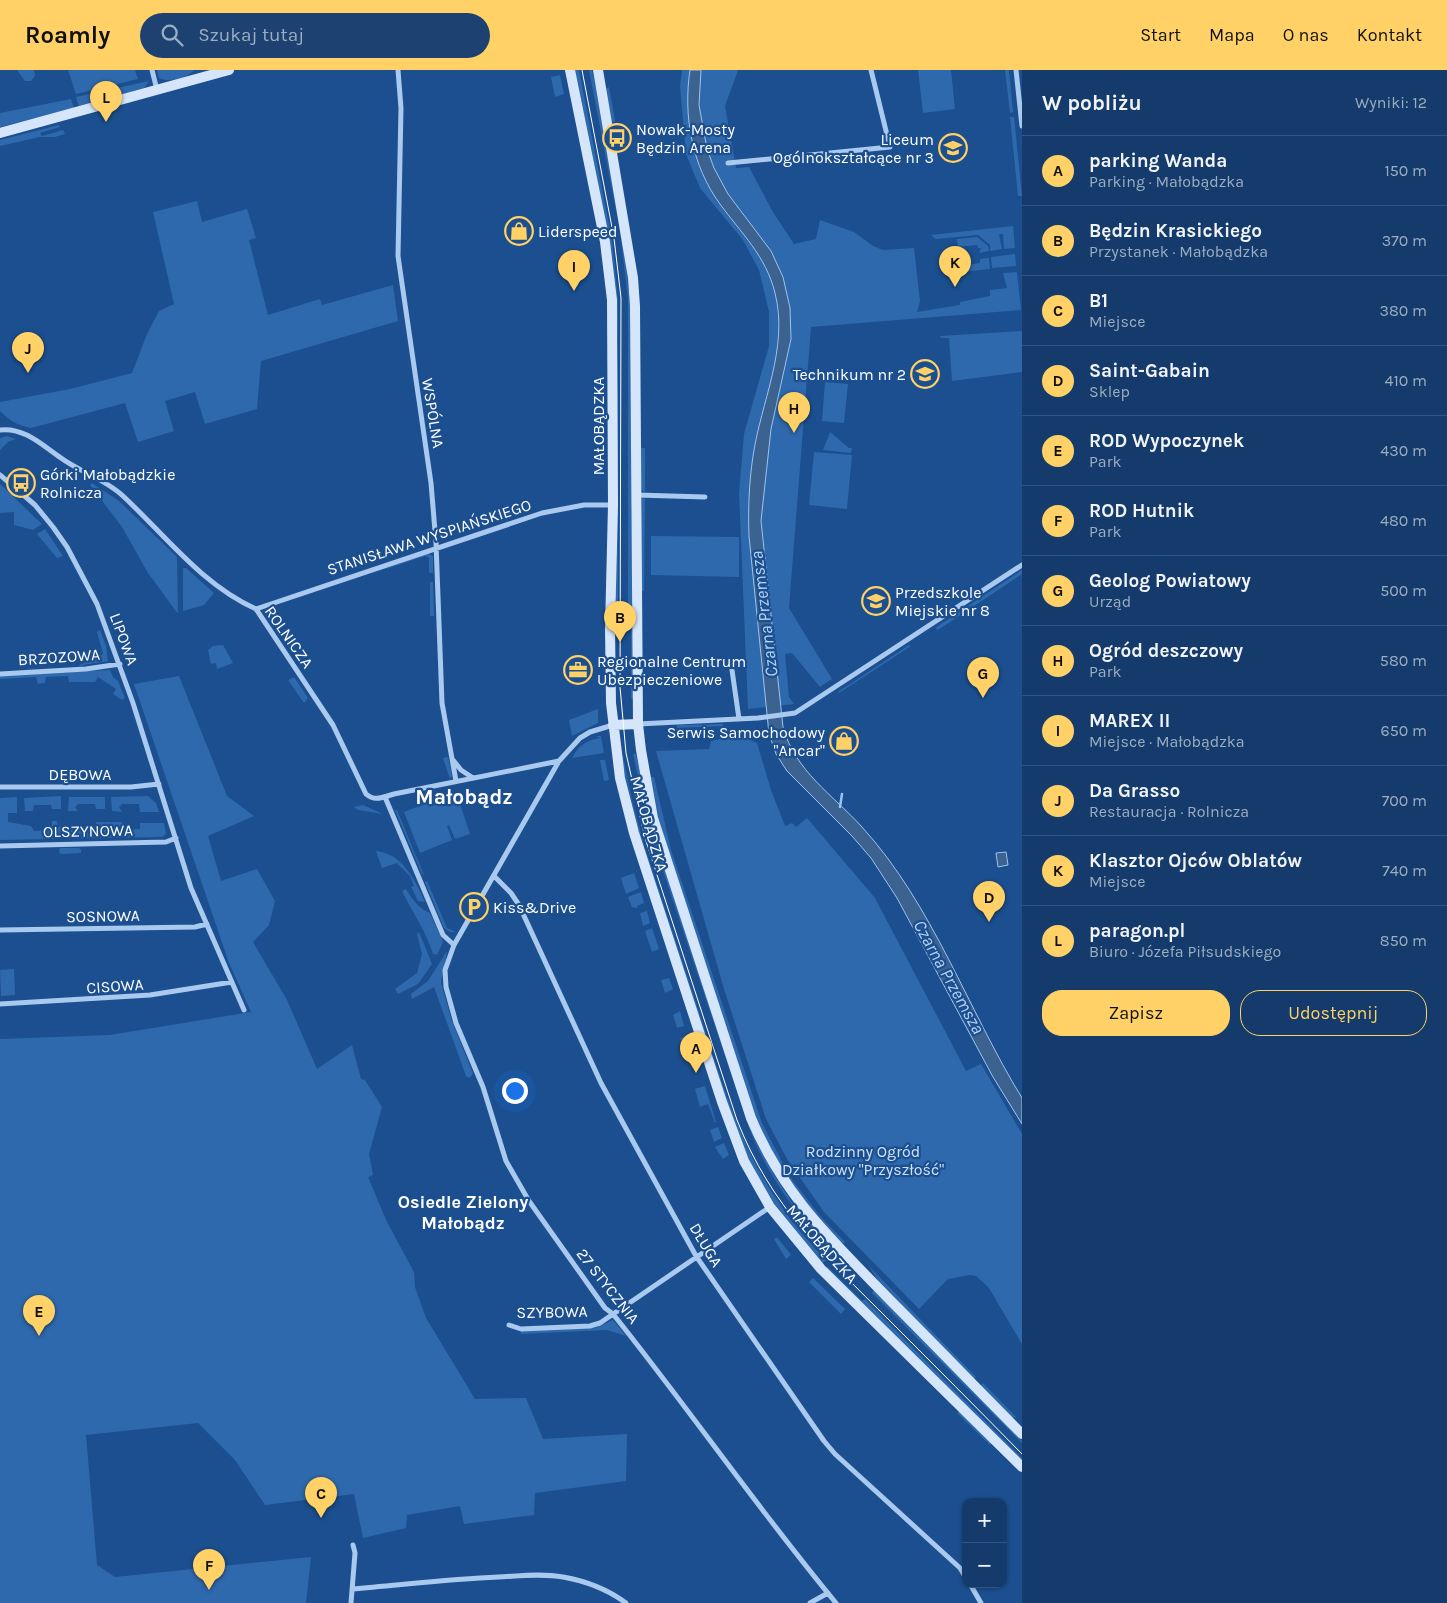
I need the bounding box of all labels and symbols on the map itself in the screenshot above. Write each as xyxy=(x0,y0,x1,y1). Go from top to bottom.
pin: L xyxy=(90,81,122,122)
place label: Nowak-Mosty Będzin Arena xyxy=(636,120,735,157)
bus stop icon: Nowak-Mosty Będzin Arena xyxy=(602,123,632,153)
place label: Liceum Ogólnokształcące nr 3 xyxy=(773,130,934,167)
school or university icon: Liceum Ogólnokształcące nr 3 xyxy=(938,133,968,163)
shop icon: Liderspeed xyxy=(504,216,534,246)
place label: Liderspeed xyxy=(538,222,617,241)
pin: K xyxy=(939,246,971,287)
pin: I xyxy=(558,250,590,291)
pin: J xyxy=(12,332,44,373)
school or university icon: Technikum nr 2 xyxy=(910,359,940,389)
place label: Technikum nr 2 xyxy=(793,365,906,384)
street label: WSPÓLNA xyxy=(418,377,448,449)
street label: MAŁOBĄDZKA xyxy=(589,377,608,475)
pin: H xyxy=(778,392,810,433)
place label: Górki Małobądzkie Rolnicza xyxy=(40,465,175,502)
bus stop icon: Górki Małobądzkie Rolnicza xyxy=(6,468,36,498)
street label: STANISŁAWA WYSPIAŃSKIEGO xyxy=(324,495,534,579)
water label: Czarna Przemsza xyxy=(745,550,783,678)
place label: Przedszkole Miejskie nr 8 xyxy=(895,583,990,620)
school or university icon: Przedszkole Miejskie nr 8 xyxy=(861,586,891,616)
pin: B xyxy=(604,601,636,642)
street label: ROLNICZA xyxy=(261,602,317,672)
street label: LIPOWA xyxy=(106,610,142,668)
street label: BRZOZOWA xyxy=(17,645,101,669)
place label: Regionalne Centrum Ubezpieczeniowe xyxy=(597,652,746,689)
office icon: Regionalne Centrum Ubezpieczeniowe xyxy=(563,655,593,685)
pin: G xyxy=(967,657,999,698)
place label: Serwis Samochodowy "Ancar" xyxy=(667,723,826,760)
shop icon: Serwis Samochodowy "Ancar" xyxy=(829,726,859,756)
street label: DĘBOWA xyxy=(49,765,111,784)
street label: MAŁOBĄDZKA xyxy=(626,774,672,874)
district label: Małobądz xyxy=(415,785,513,809)
street label: OLSZYNOWA xyxy=(43,821,133,841)
pin: D xyxy=(973,881,1005,922)
parking icon: Kiss&Drive xyxy=(459,892,489,922)
place label: Kiss&Drive xyxy=(493,898,576,917)
street label: SOSNOWA xyxy=(66,906,140,926)
water label: Czarna Przemsza xyxy=(909,916,989,1038)
street label: CISOWA xyxy=(86,975,144,997)
pin: A xyxy=(680,1032,712,1073)
your location xyxy=(502,1078,528,1104)
park label: Rodzinny Ogród Działkowy "Przyszłość" xyxy=(782,1142,944,1179)
district label: Osiedle Zielony Małobądz xyxy=(398,1191,528,1234)
street label: MAŁOBĄDZKA xyxy=(782,1201,862,1287)
street label: DŁUGA xyxy=(686,1220,726,1270)
street label: 27 STYCZNIA xyxy=(573,1244,643,1328)
pin: E xyxy=(23,1295,55,1336)
street label: SZYBOWA xyxy=(516,1302,588,1322)
pin: C xyxy=(305,1477,337,1518)
pin: F xyxy=(193,1549,225,1590)

